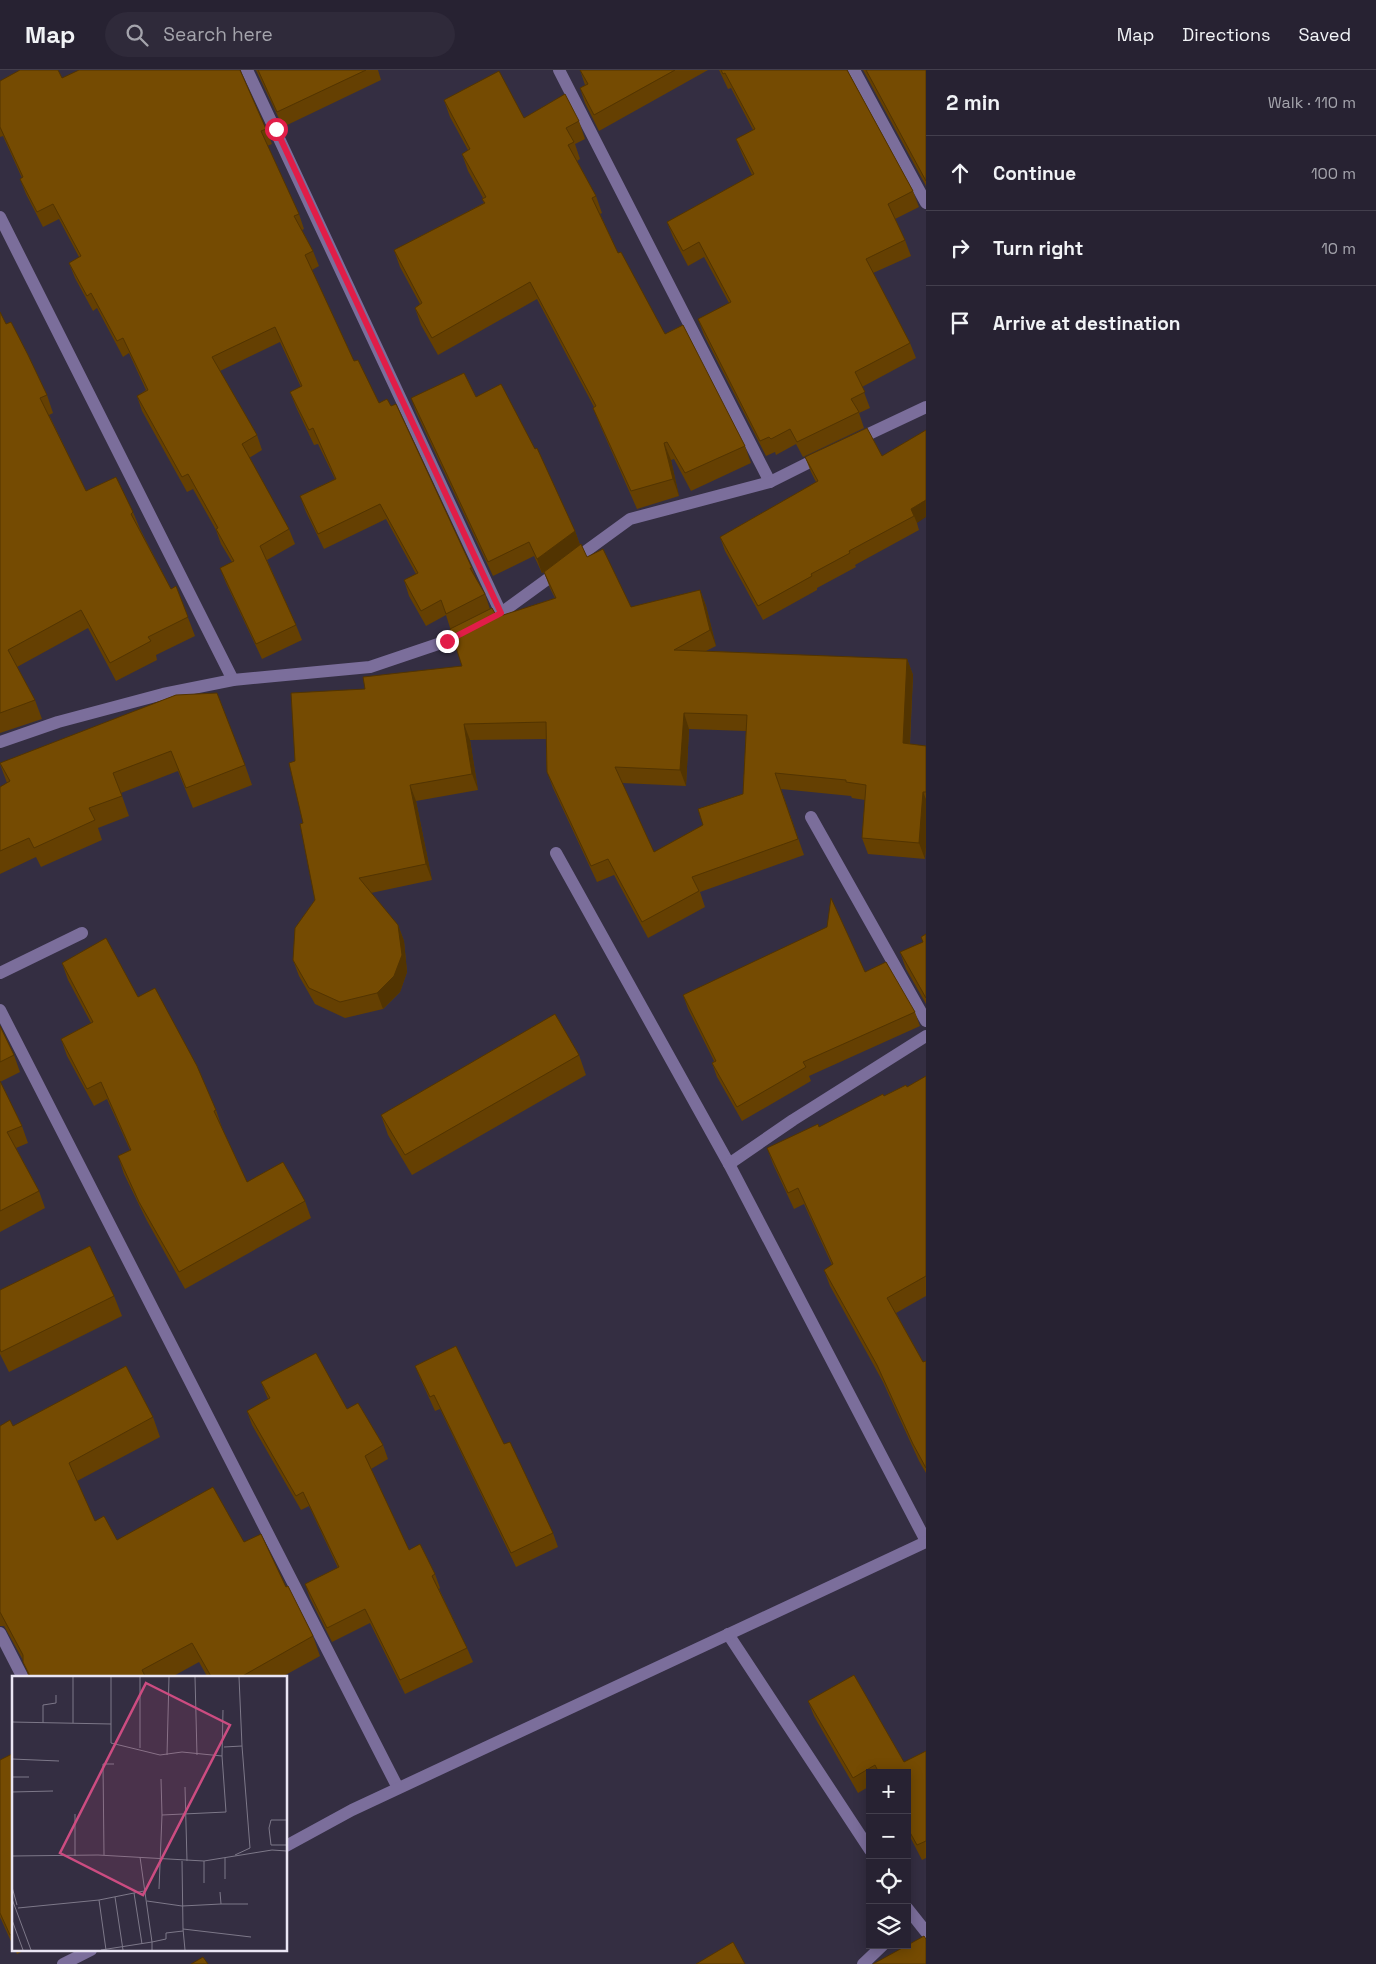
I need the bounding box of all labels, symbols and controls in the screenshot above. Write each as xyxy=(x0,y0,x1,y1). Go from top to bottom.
search box xyxy=(105,12,455,57)
text: Map xyxy=(25,19,75,50)
icon: search xyxy=(123,21,151,49)
text: Search here xyxy=(163,22,273,47)
text: Map xyxy=(1117,23,1154,46)
text: Directions xyxy=(1182,23,1271,46)
text: Saved xyxy=(1299,23,1351,46)
text: 2 min xyxy=(946,89,1000,116)
text: Walk · 110 m xyxy=(1268,92,1356,113)
route start xyxy=(265,118,288,141)
icon: ahead xyxy=(946,159,974,187)
text: Continue xyxy=(993,161,1076,186)
text: 100 m xyxy=(1311,163,1356,184)
icon: right xyxy=(946,234,974,262)
text: Turn right xyxy=(993,236,1083,261)
text: 10 m xyxy=(1321,238,1356,259)
icon: arrive xyxy=(946,309,974,337)
text: Arrive at destination xyxy=(993,311,1181,336)
route end xyxy=(436,630,459,653)
inset map xyxy=(12,1676,288,1952)
map controls xyxy=(866,1769,911,1949)
button: + xyxy=(866,1769,911,1814)
button: − xyxy=(866,1814,911,1859)
button: locate xyxy=(866,1859,911,1904)
button: layers xyxy=(866,1904,911,1949)

